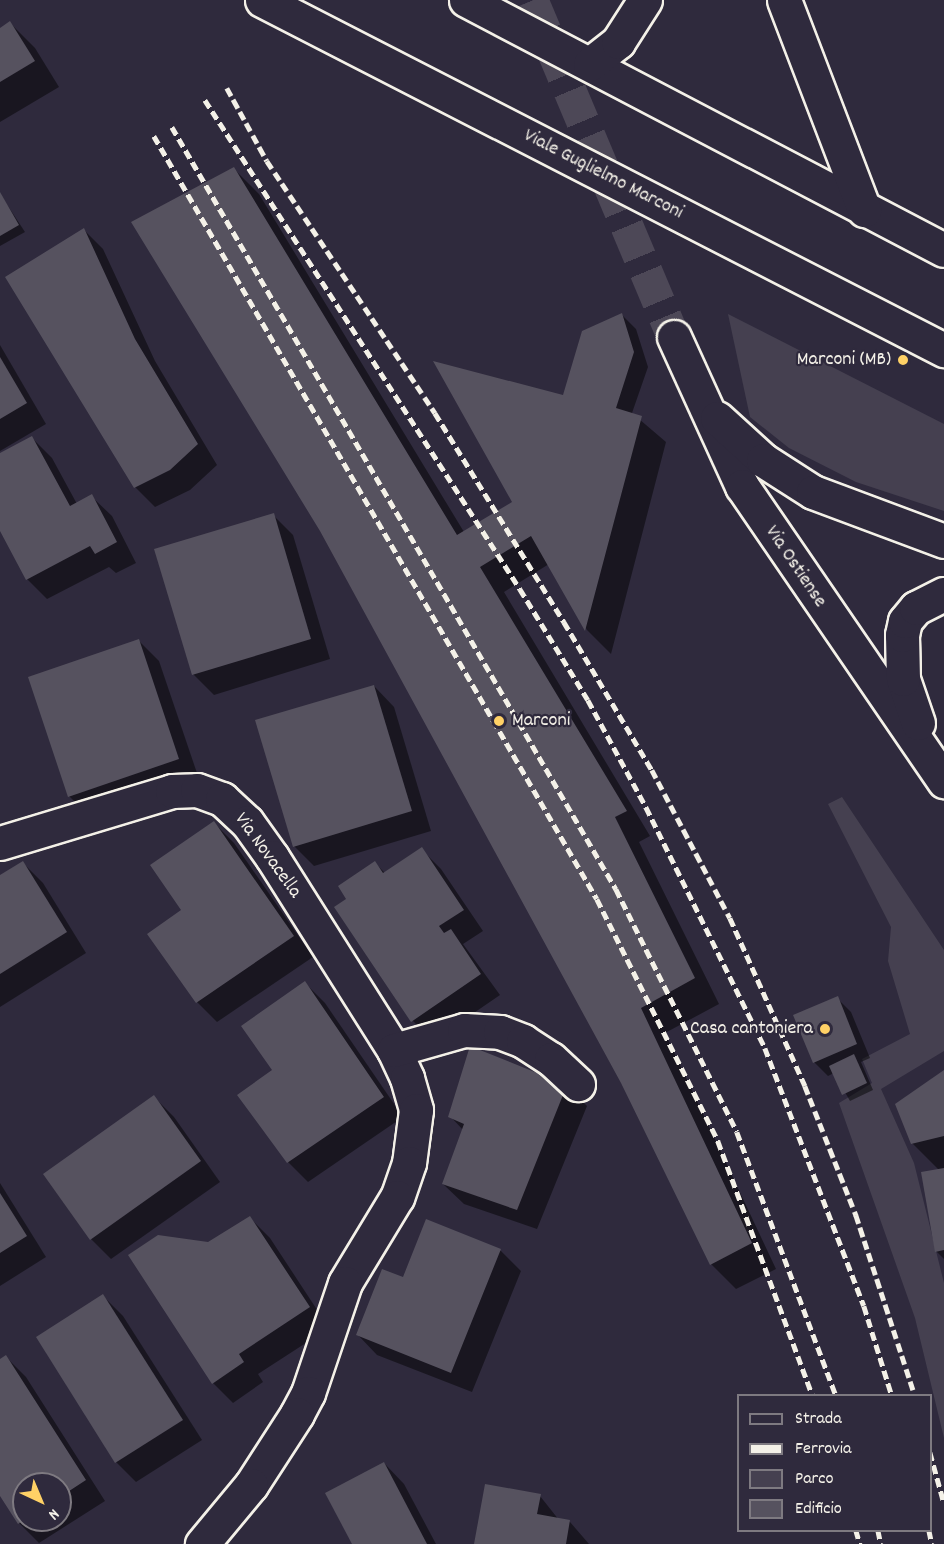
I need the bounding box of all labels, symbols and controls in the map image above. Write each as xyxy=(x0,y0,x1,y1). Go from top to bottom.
street label: Viale Guglielmo Marconi xyxy=(519,124,687,226)
place label: Marconi (MB) xyxy=(797,348,891,372)
marker: Marconi (MB) xyxy=(896,353,910,367)
street label: Via Ostiense xyxy=(759,522,831,612)
place label: Marconi xyxy=(512,709,570,733)
marker: Marconi xyxy=(490,712,508,730)
street label: Via Novacella xyxy=(228,809,306,903)
place label: Casa cantoniera xyxy=(690,1017,813,1041)
marker: Casa cantoniera xyxy=(818,1022,832,1036)
legend xyxy=(737,1394,932,1532)
text: Strada xyxy=(795,1407,842,1432)
text: Ferrovia xyxy=(795,1437,852,1462)
text: Parco xyxy=(795,1467,834,1492)
north arrow xyxy=(12,1472,72,1532)
text: Edificio xyxy=(795,1497,842,1522)
text: N xyxy=(43,1503,64,1525)

